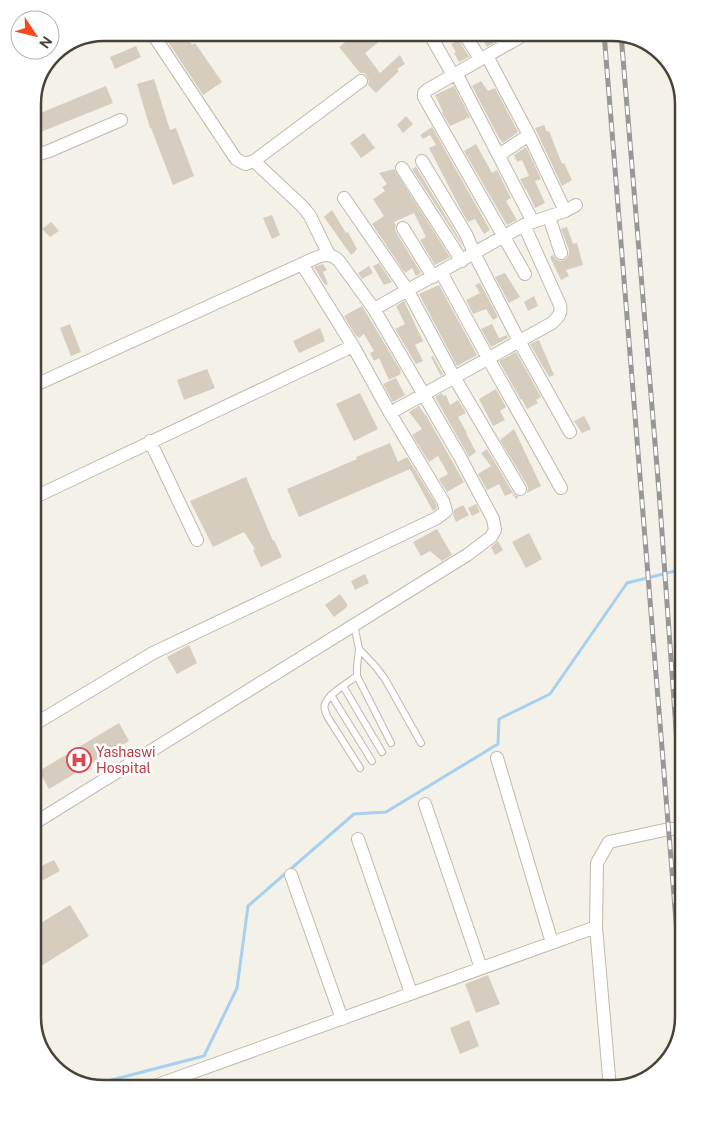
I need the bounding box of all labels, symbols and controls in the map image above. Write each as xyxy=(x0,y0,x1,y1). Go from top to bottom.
north arrow xyxy=(10,10,60,60)
text: N xyxy=(36,33,55,52)
place label: Yashaswi Hospital xyxy=(96,744,156,776)
hospital icon: Yashaswi Hospital xyxy=(66,747,92,773)

